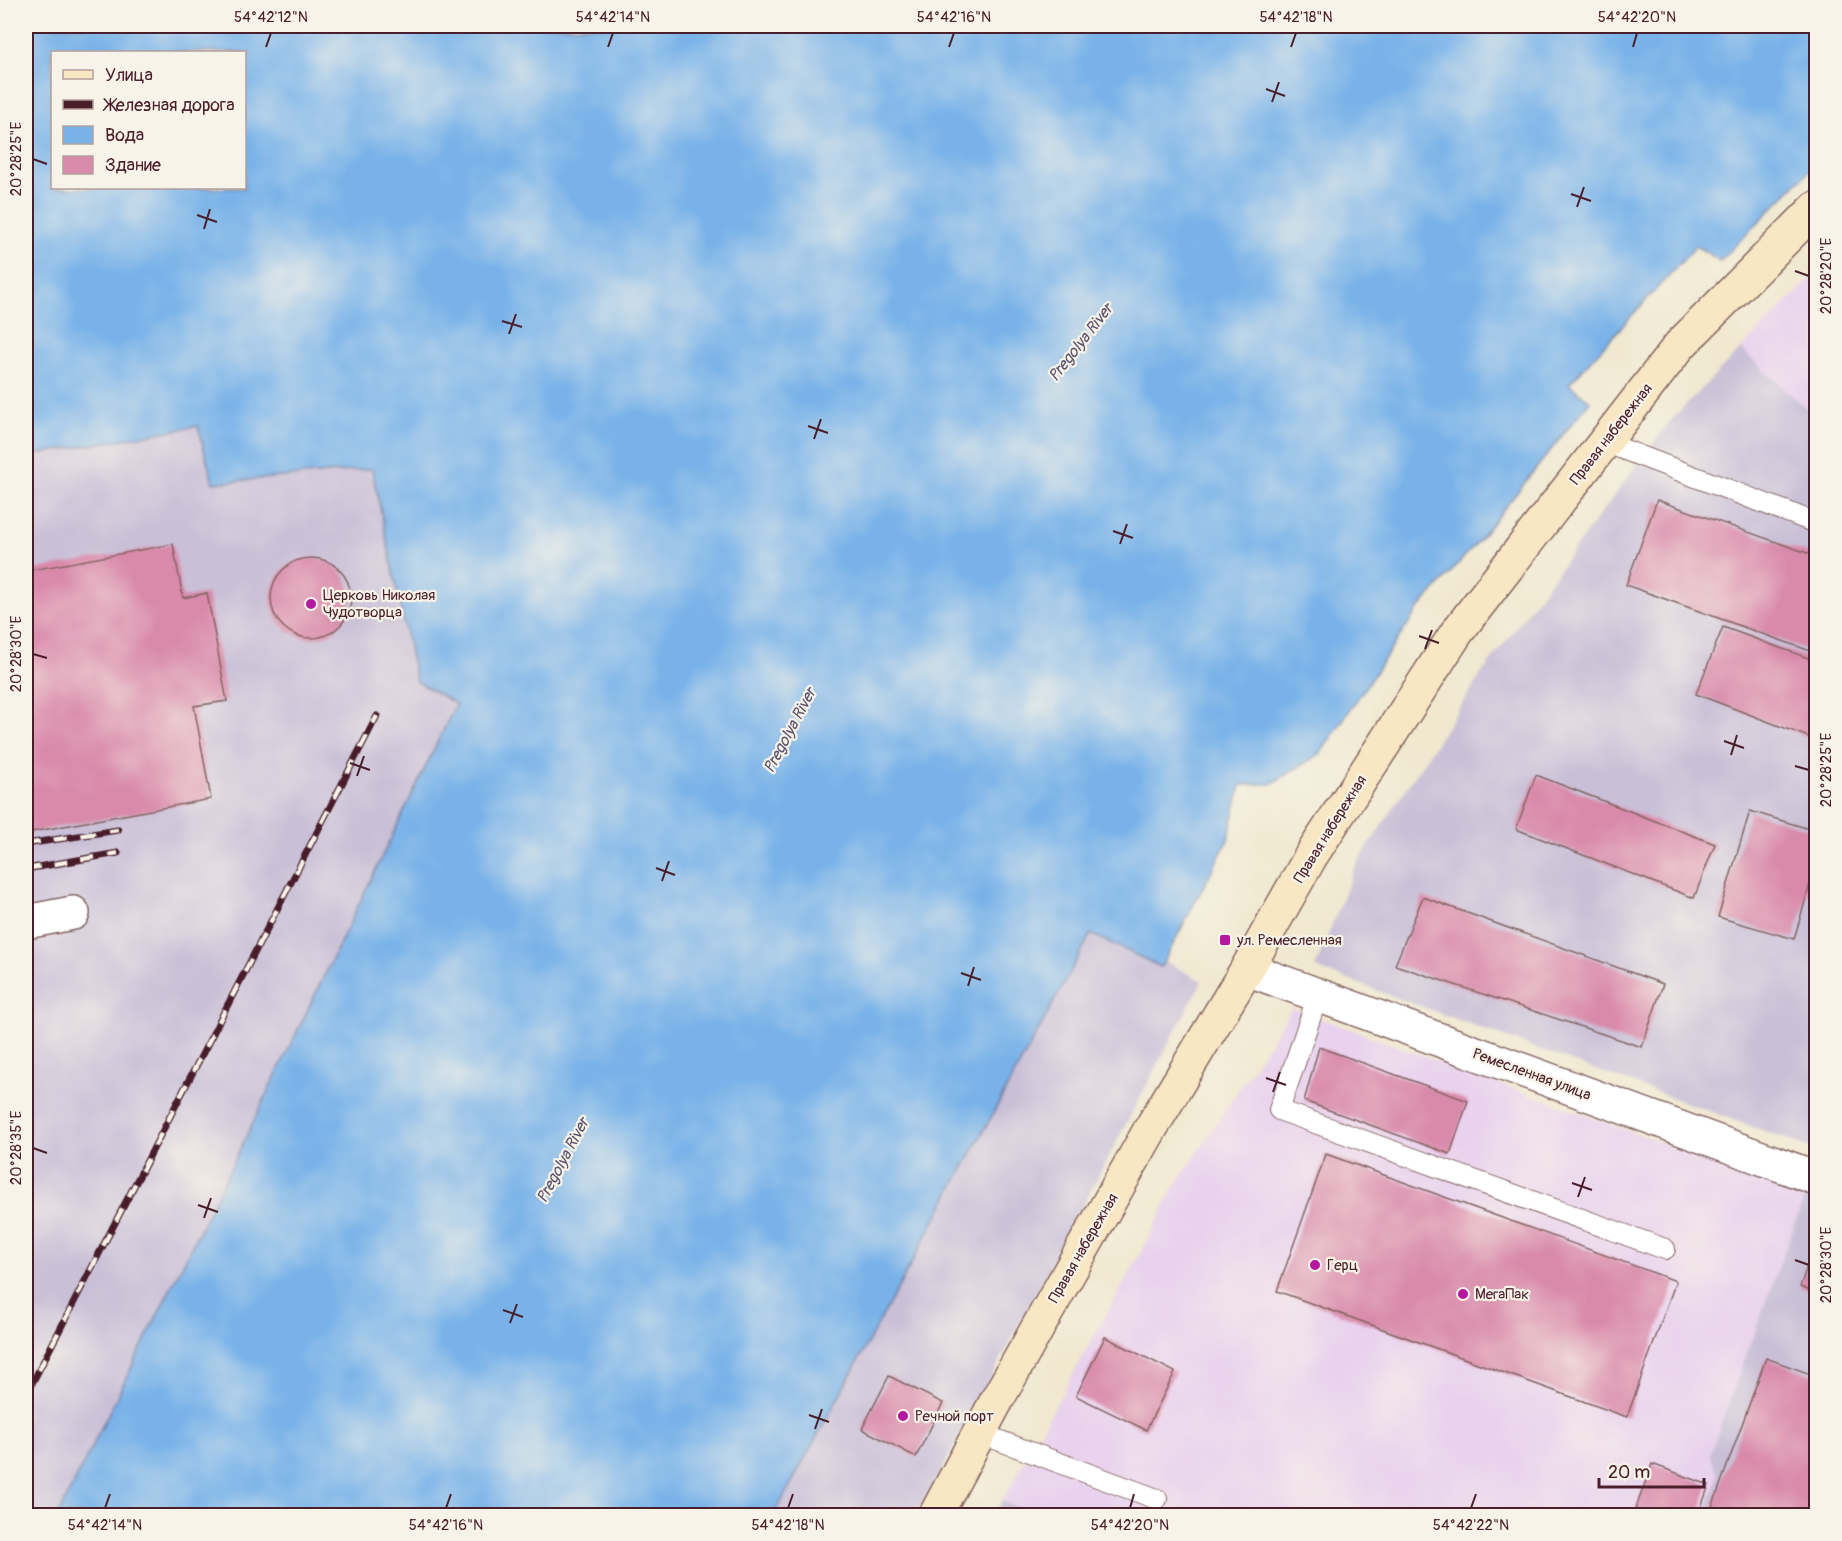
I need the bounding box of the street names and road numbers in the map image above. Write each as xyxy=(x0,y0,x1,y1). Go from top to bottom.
street label: Правая набережная xyxy=(1566,380,1657,489)
street label: Правая набережная xyxy=(1290,772,1371,887)
street label: Ремесленная улица xyxy=(1470,1044,1594,1105)
street label: Правая набережная xyxy=(1044,1190,1122,1306)

